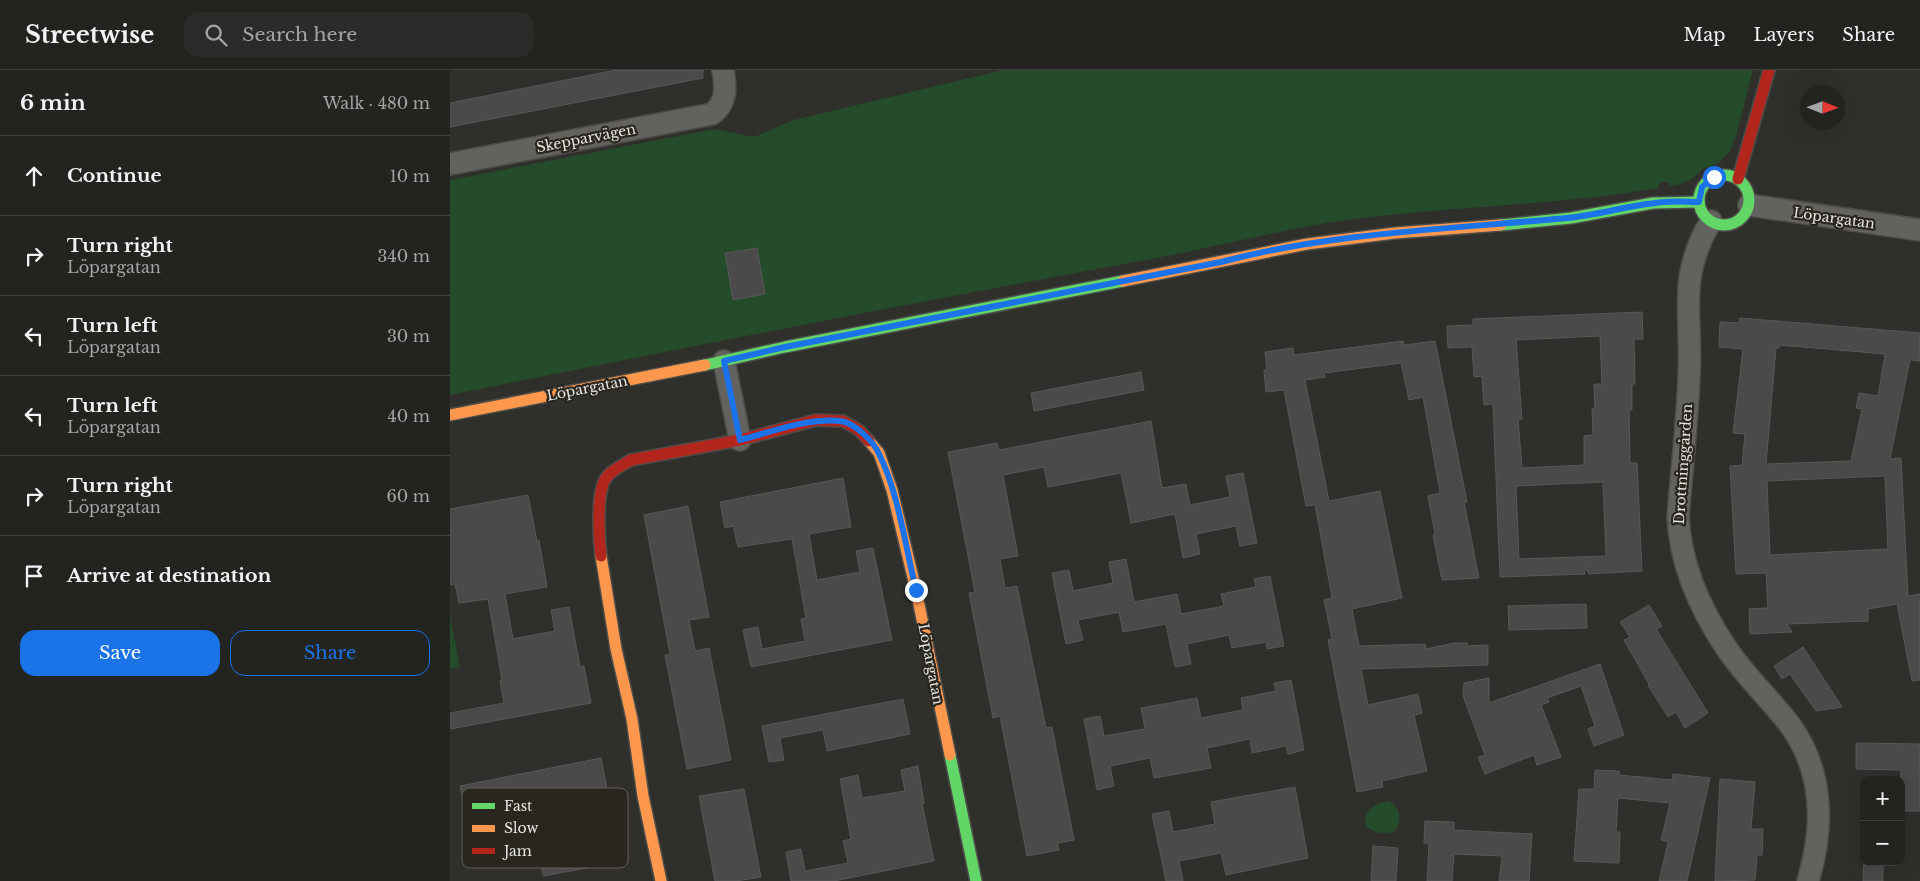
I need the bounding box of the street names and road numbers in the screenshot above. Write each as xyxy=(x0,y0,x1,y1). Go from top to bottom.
street label: Skepparvägen xyxy=(535,119,638,156)
street label: Löpargatan xyxy=(1792,203,1876,233)
street label: Löpargatan xyxy=(545,371,629,405)
street label: Drottninggården xyxy=(1670,403,1696,525)
street label: Löpargatan xyxy=(914,622,948,706)

